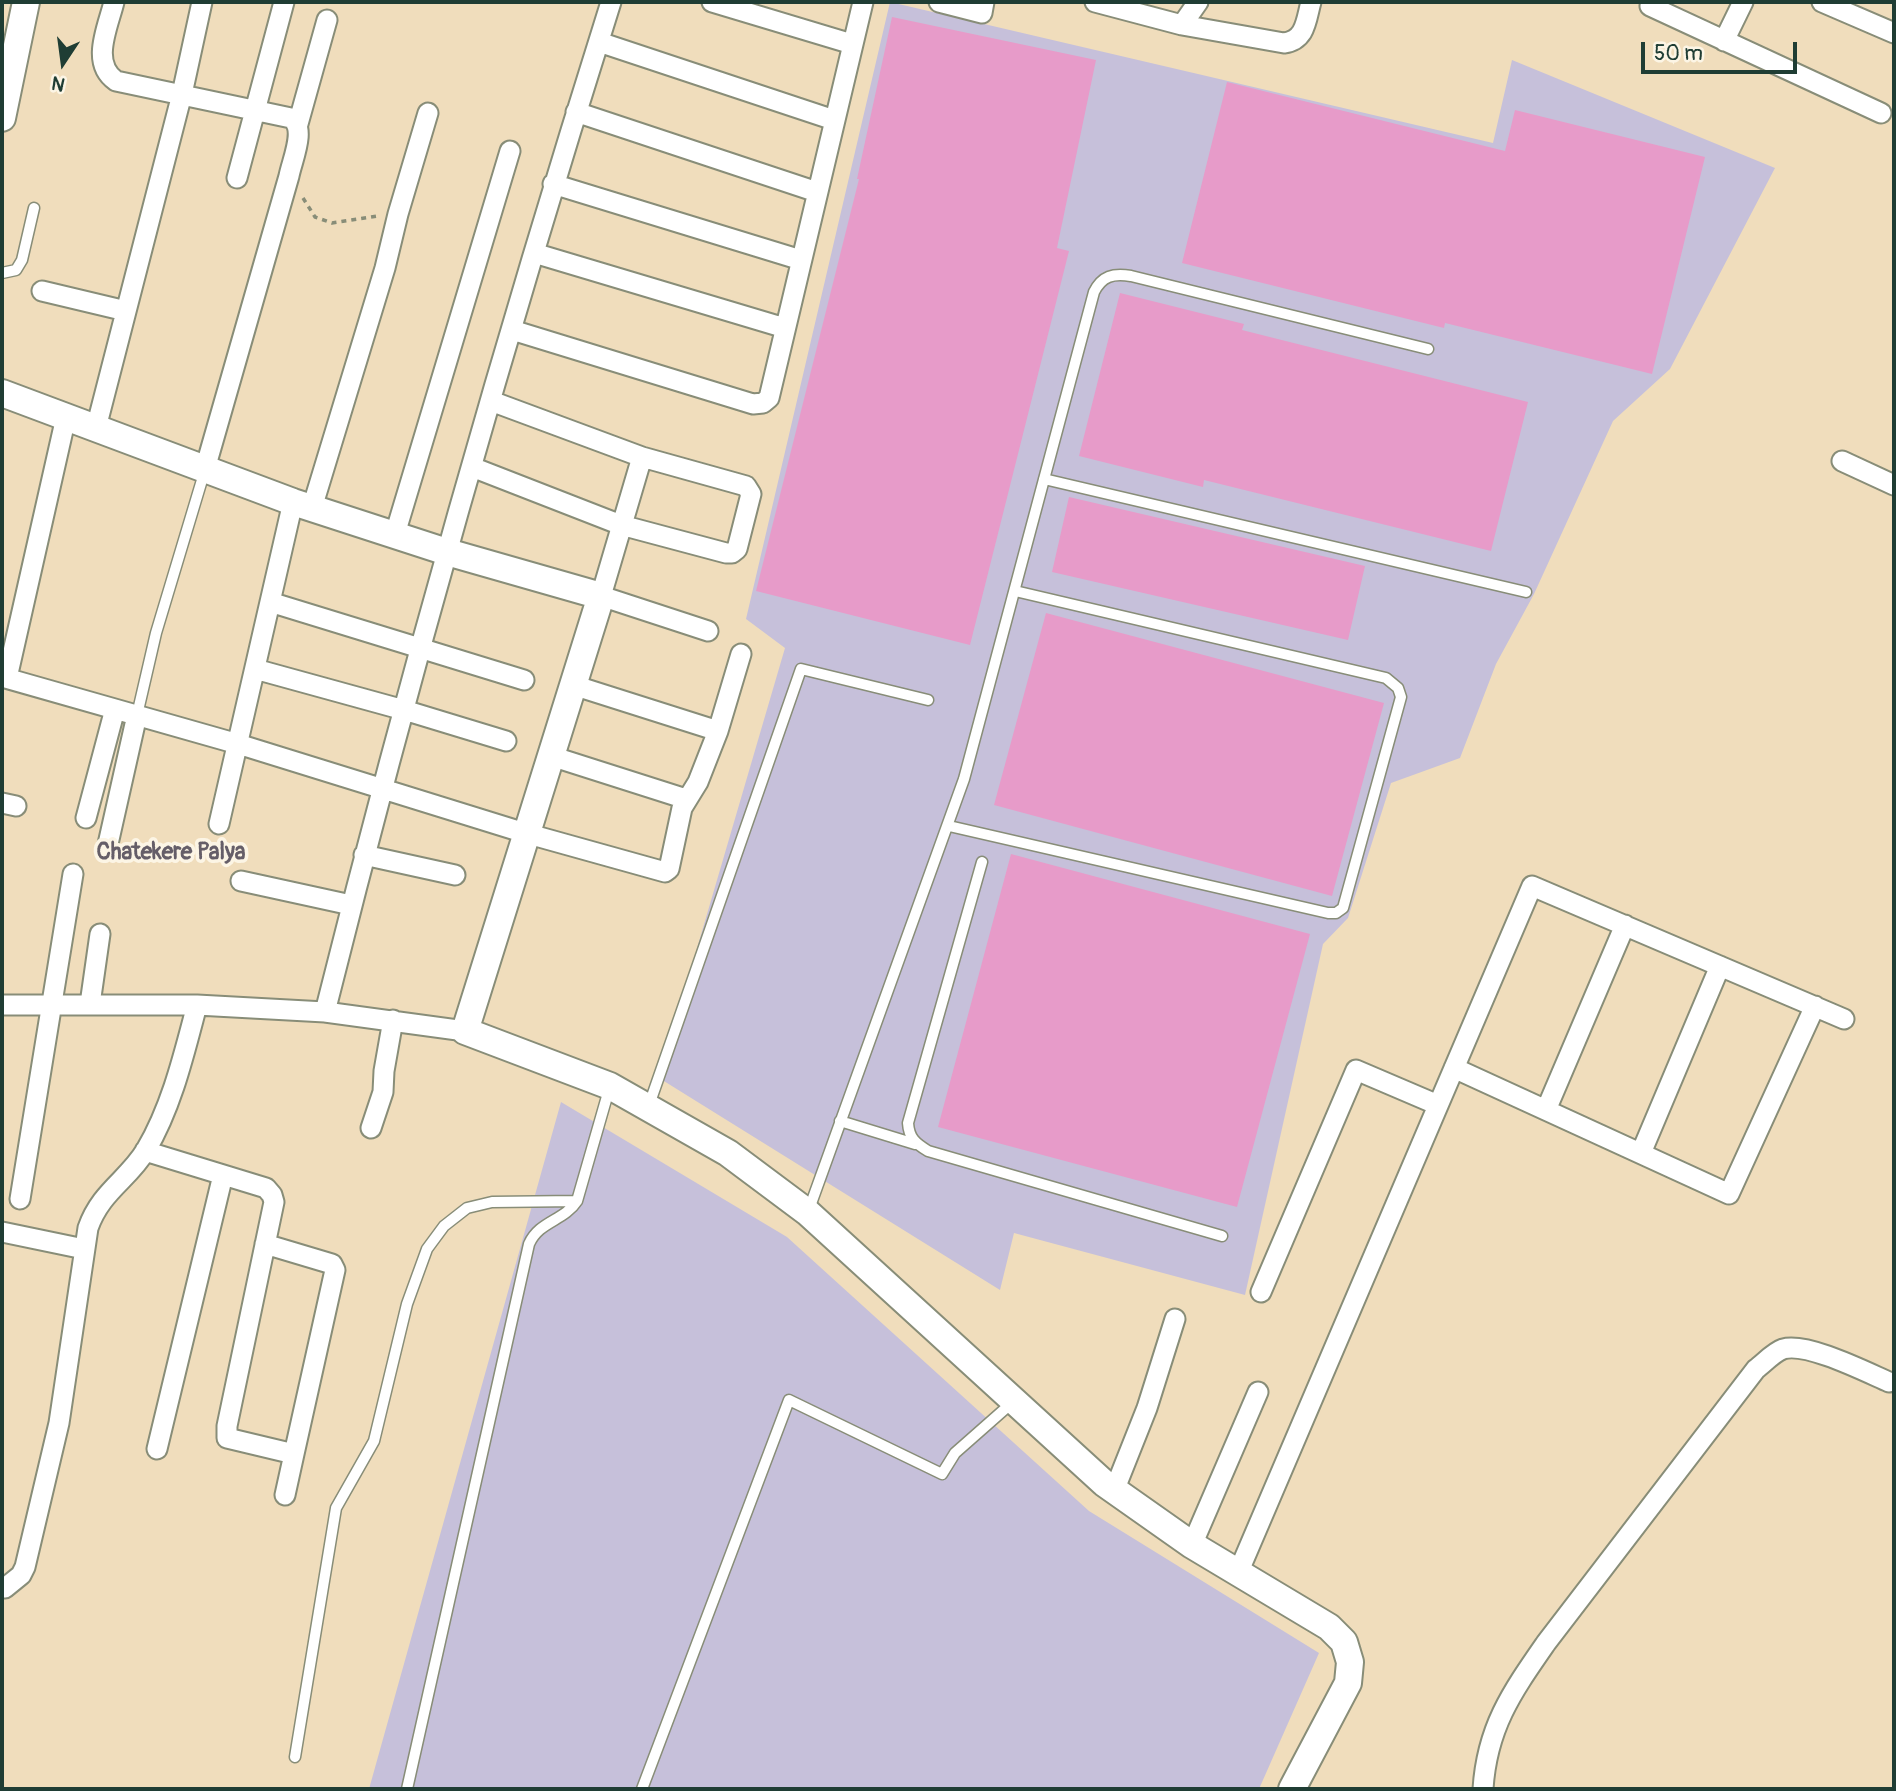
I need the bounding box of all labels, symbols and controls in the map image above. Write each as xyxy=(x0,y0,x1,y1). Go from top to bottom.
north arrow xyxy=(28,28,98,98)
scale bar xyxy=(1644,28,1800,72)
text: 50 m xyxy=(1654,40,1703,67)
text: N xyxy=(49,70,67,97)
district label: Chatekere Palya xyxy=(96,839,246,867)

